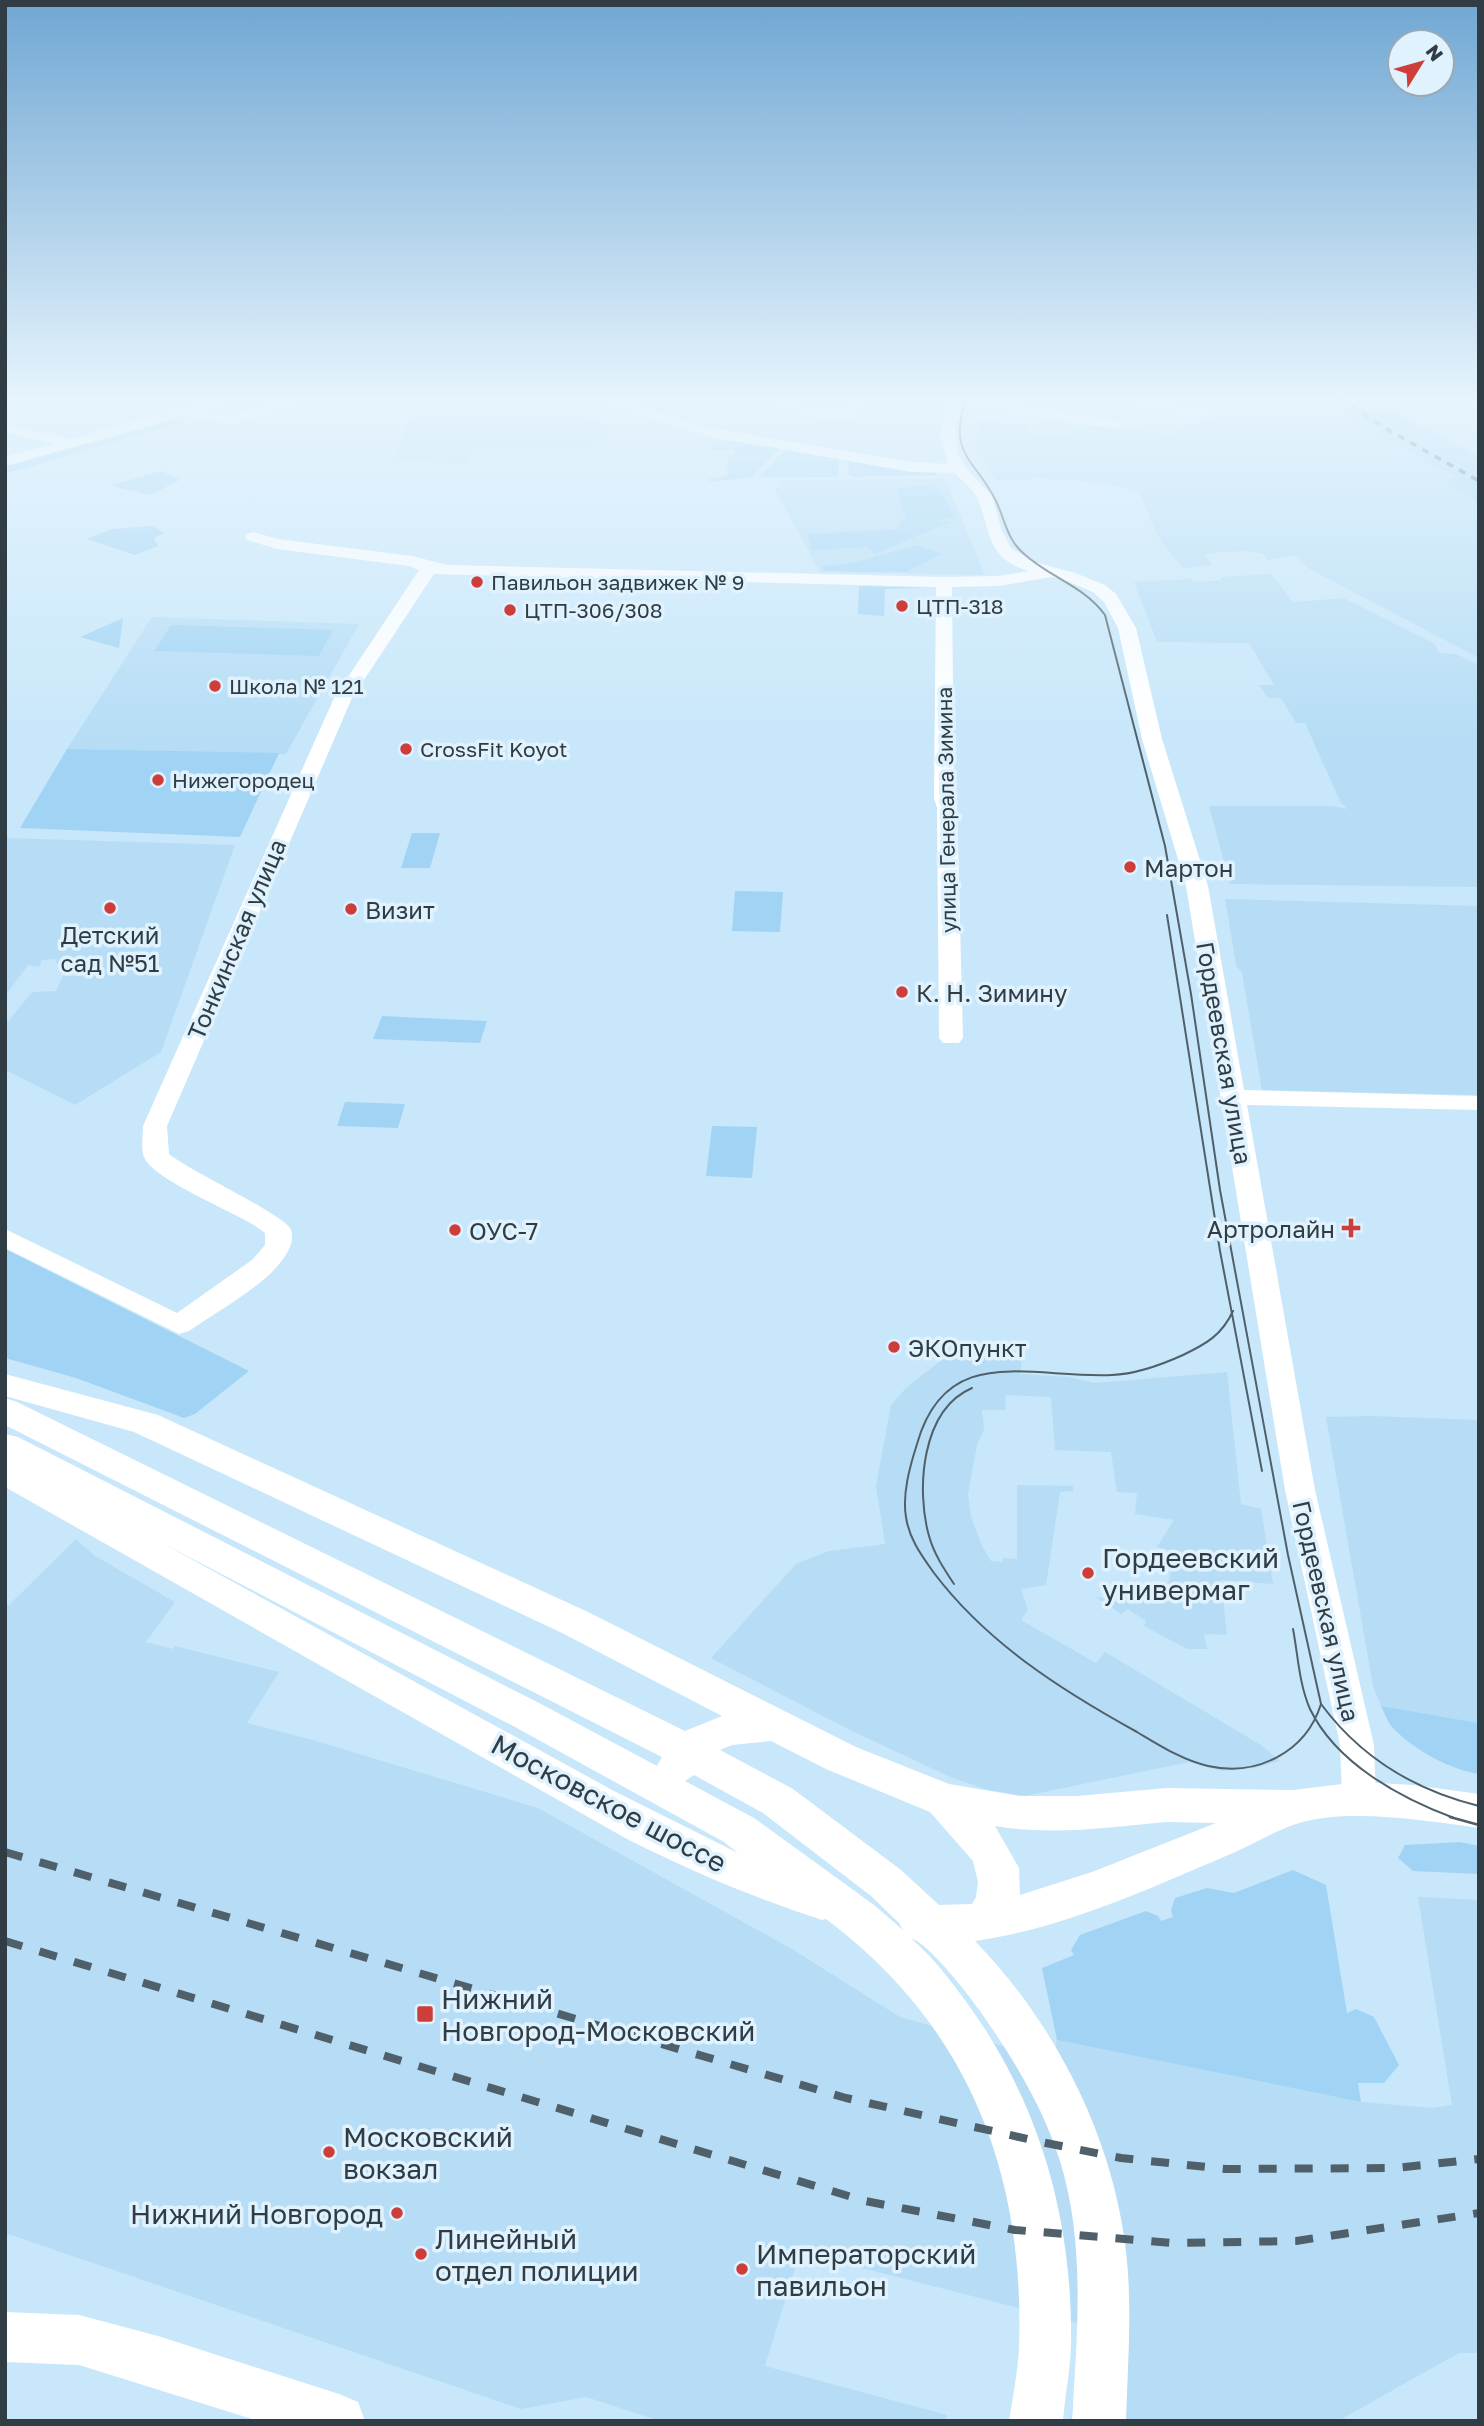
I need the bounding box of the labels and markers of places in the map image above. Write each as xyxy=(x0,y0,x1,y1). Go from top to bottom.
place label: Павильон задвижек № 9 xyxy=(491,569,745,595)
marker: Павильон задвижек № 9 xyxy=(469,574,485,590)
place label: ЦТП-318 xyxy=(916,593,1004,619)
place label: ЦТП-306/308 xyxy=(524,597,663,623)
marker: ЦТП-318 xyxy=(894,598,910,614)
marker: ЦТП-306/308 xyxy=(502,602,518,618)
place label: Школа № 121 xyxy=(229,673,364,699)
marker: Школа № 121 xyxy=(207,678,223,694)
place label: CrossFit Koyot xyxy=(420,736,567,762)
marker: CrossFit Koyot xyxy=(398,741,414,757)
place label: Нижегородец xyxy=(172,767,315,793)
marker: Нижегородец xyxy=(150,772,166,788)
place label: Мартон xyxy=(1144,853,1233,882)
marker: Мартон xyxy=(1122,859,1138,875)
place label: Визит xyxy=(365,895,435,924)
marker: Детский сад №51 xyxy=(102,900,118,916)
marker: Визит xyxy=(343,901,359,917)
place label: Детский сад №51 xyxy=(61,920,160,977)
place label: К. Н. Зимину xyxy=(916,978,1067,1007)
marker: К. Н. Зимину xyxy=(894,984,910,1000)
place label: Артролайн xyxy=(1207,1214,1335,1243)
place label: ОУС-7 xyxy=(469,1216,538,1245)
marker: Артролайн xyxy=(1341,1218,1361,1238)
marker: ОУС-7 xyxy=(447,1222,463,1238)
place label: ЭКОпункт xyxy=(908,1333,1027,1362)
marker: ЭКОпункт xyxy=(886,1339,902,1355)
place label: Гордеевский универмаг xyxy=(1102,1541,1279,1606)
marker: Гордеевский универмаг xyxy=(1080,1565,1096,1581)
place label: Нижний Новгород-Московский xyxy=(441,1982,755,2047)
marker: Нижний Новгород-Московский xyxy=(415,2004,435,2024)
place label: Московский вокзал xyxy=(343,2120,513,2185)
marker: Московский вокзал xyxy=(321,2144,337,2160)
place label: Нижний Новгород xyxy=(130,2197,383,2230)
marker: Нижний Новгород xyxy=(389,2205,405,2221)
place label: Линейный отдел полиции xyxy=(435,2222,639,2287)
place label: Императорский павильон xyxy=(756,2237,976,2302)
marker: Линейный отдел полиции xyxy=(413,2246,429,2262)
marker: Императорский павильон xyxy=(734,2261,750,2277)

